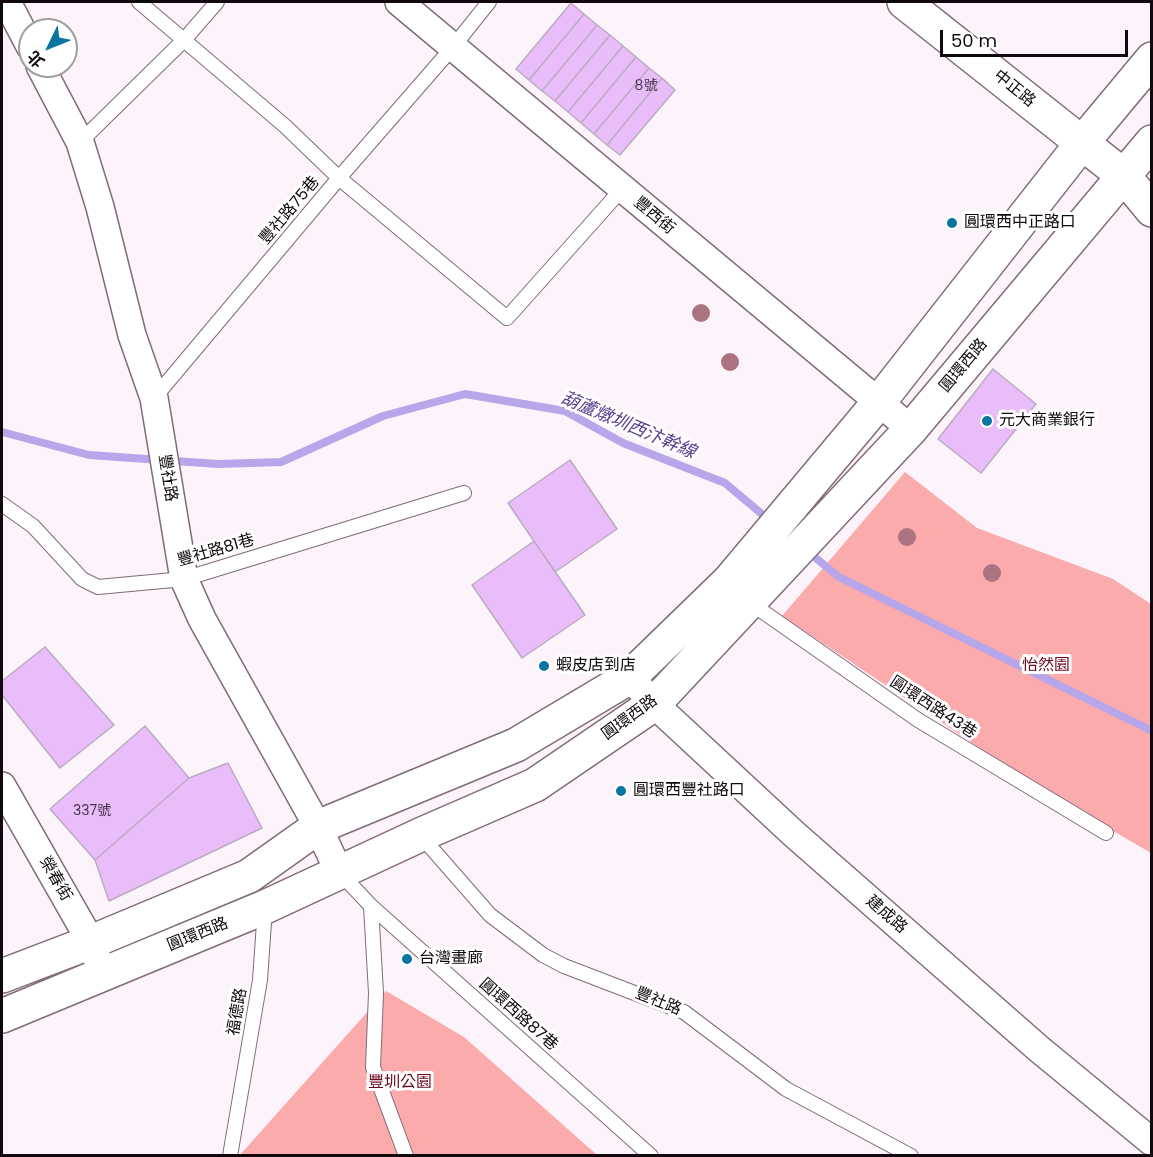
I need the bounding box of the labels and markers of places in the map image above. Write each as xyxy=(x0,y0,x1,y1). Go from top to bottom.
place label: 圓環西中正路口 xyxy=(964,213,1076,233)
marker: 圓環西中正路口 xyxy=(945,216,959,230)
place label: 元大商業銀行 xyxy=(999,411,1095,431)
marker: 元大商業銀行 xyxy=(980,414,994,428)
place label: 蝦皮店到店 xyxy=(556,656,636,676)
marker: 蝦皮店到店 xyxy=(537,659,551,673)
place label: 圓環西豐社路口 xyxy=(633,781,745,801)
marker: 圓環西豐社路口 xyxy=(614,784,628,798)
place label: 台灣畫廊 xyxy=(419,949,483,969)
marker: 台灣畫廊 xyxy=(400,952,414,966)

